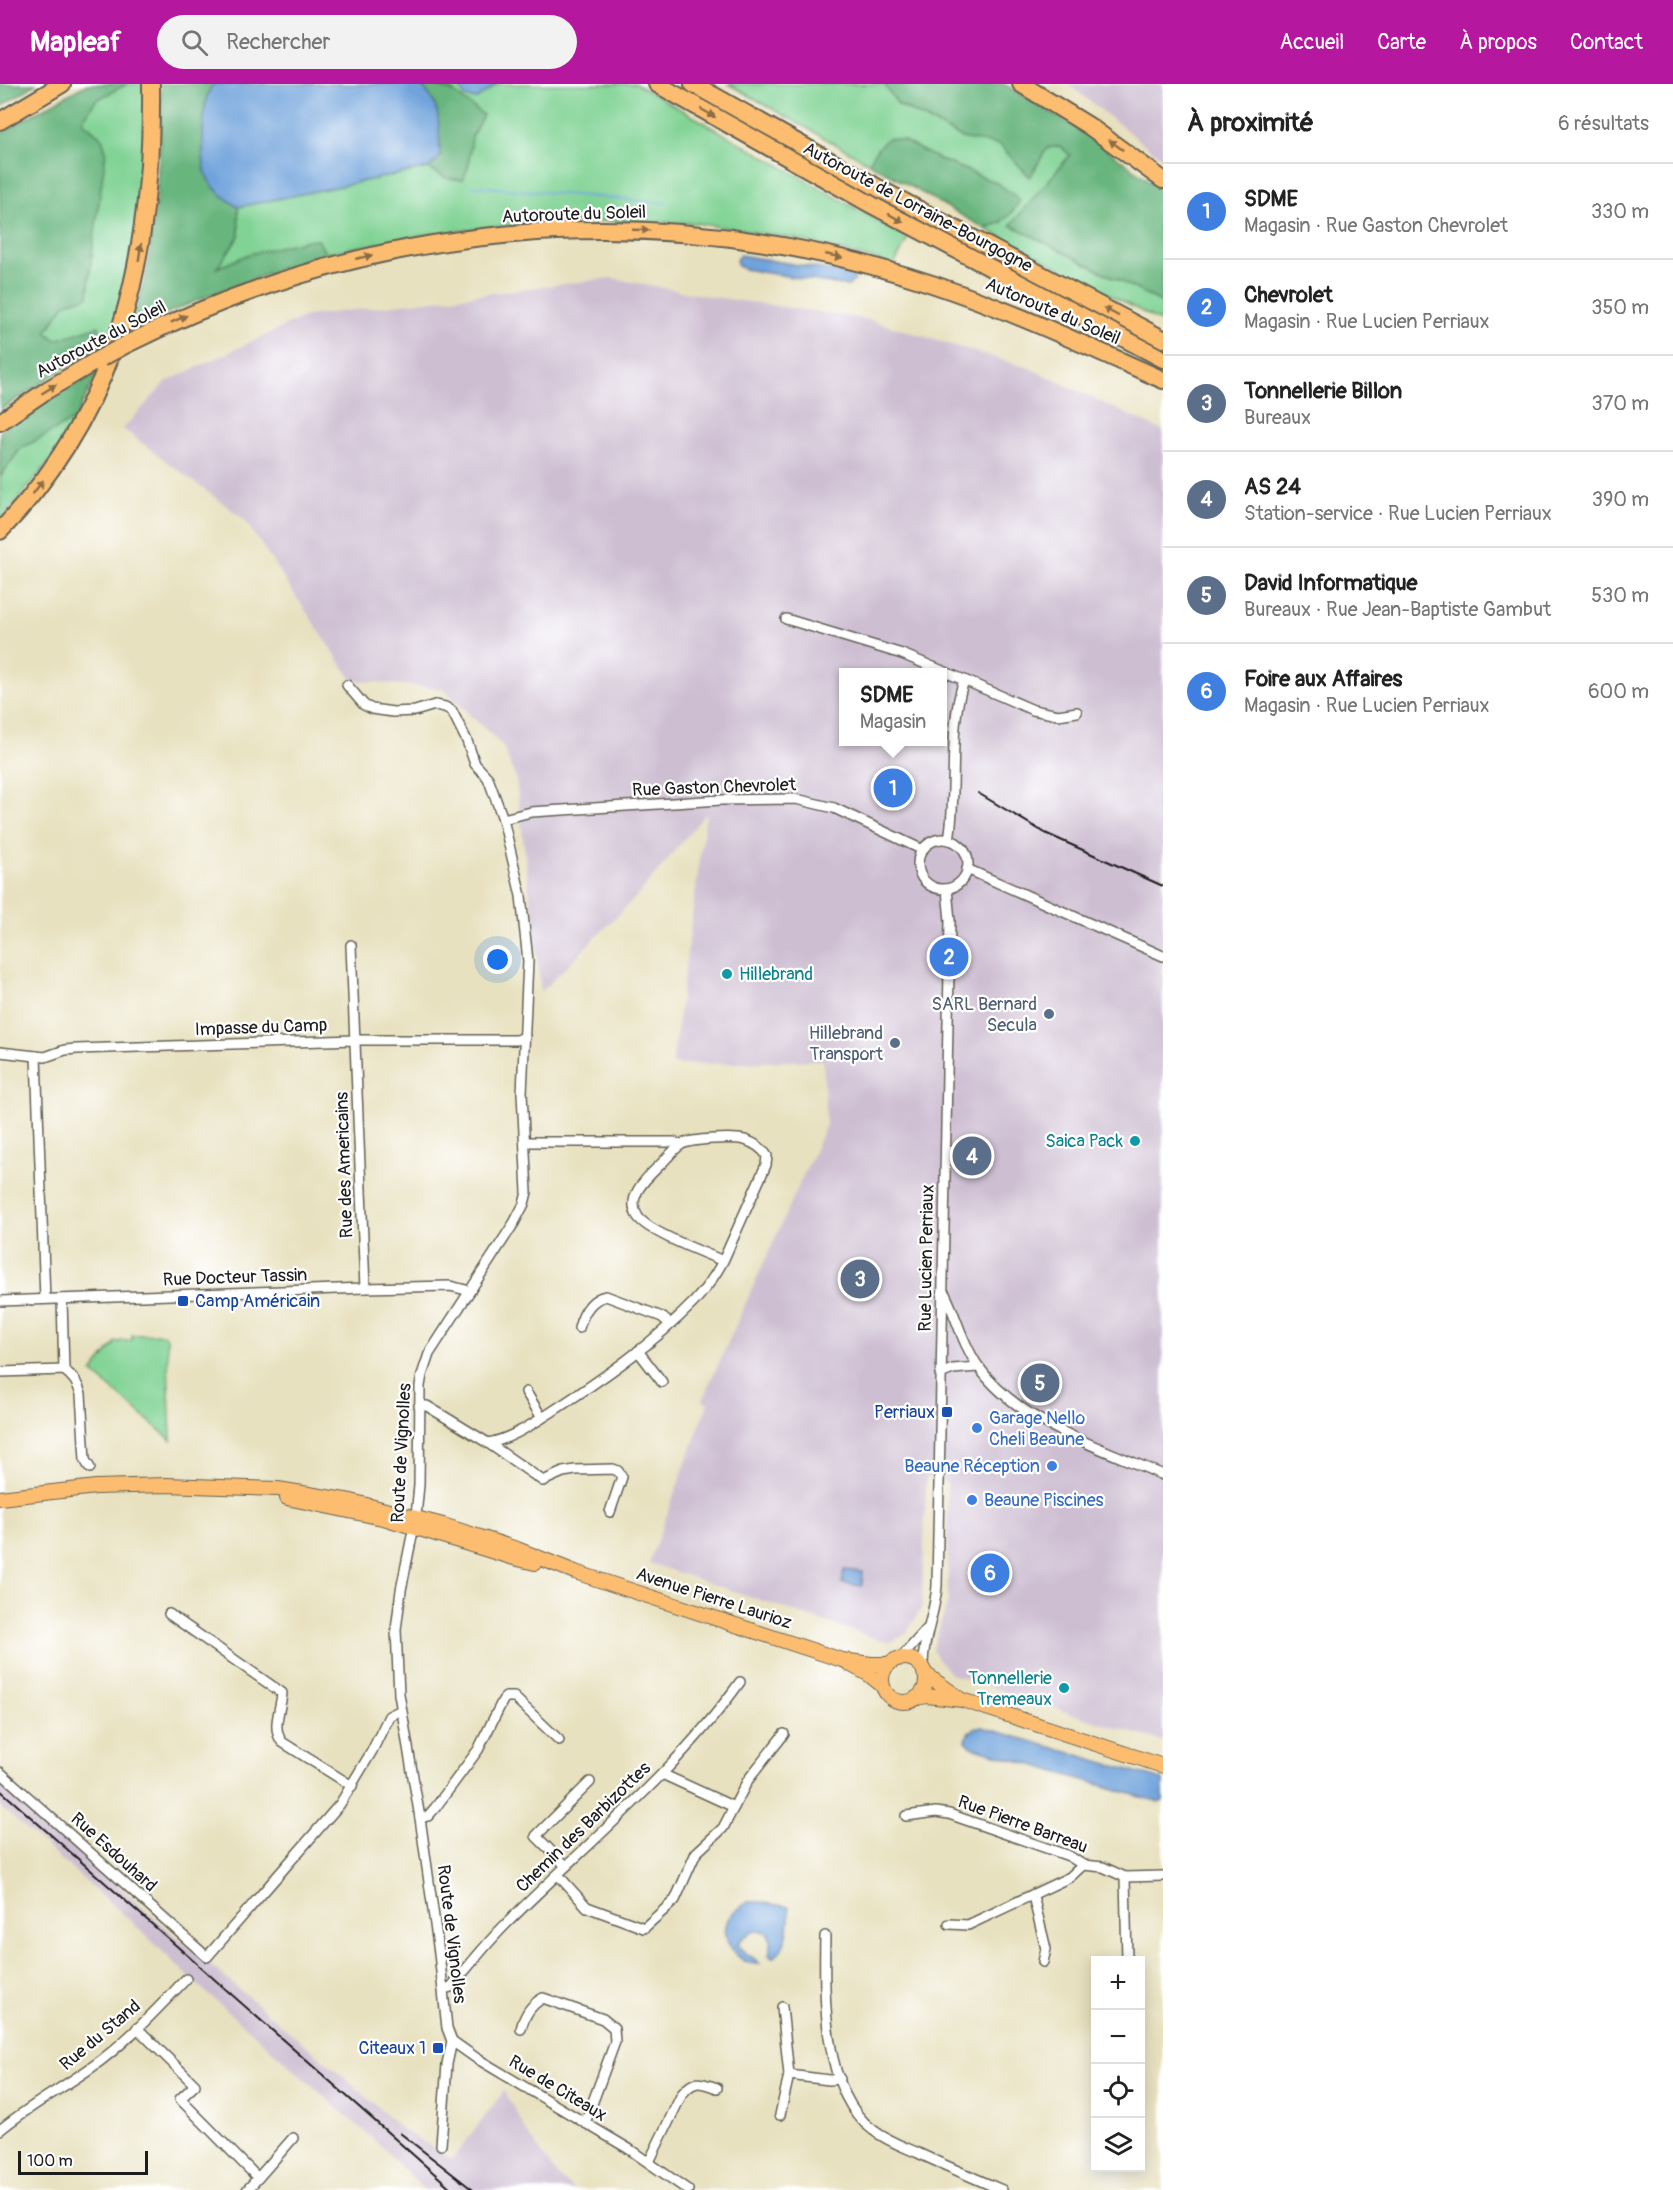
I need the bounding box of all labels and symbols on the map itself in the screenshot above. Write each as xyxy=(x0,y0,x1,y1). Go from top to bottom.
one-way arrow xyxy=(699,108,716,118)
street label: Autoroute de Lorraine-Bourgogne xyxy=(799,137,1037,278)
one-way arrow xyxy=(1109,139,1125,151)
street label: Autoroute du Soleil xyxy=(501,200,647,229)
one-way arrow xyxy=(888,213,905,223)
one-way arrow xyxy=(631,226,650,235)
one-way arrow xyxy=(135,243,144,262)
one-way arrow xyxy=(355,251,373,261)
one-way arrow xyxy=(825,252,843,262)
street label: Autoroute du Soleil xyxy=(982,273,1124,350)
street label: Autoroute du Soleil xyxy=(32,295,170,383)
one-way arrow xyxy=(1102,307,1119,317)
one-way arrow xyxy=(171,314,189,324)
one-way arrow xyxy=(40,383,56,395)
one-way arrow xyxy=(32,479,44,495)
pin: 1 xyxy=(874,766,912,810)
street label: Rue Gaston Chevrolet xyxy=(632,773,797,802)
pin: 2 xyxy=(930,934,968,980)
your location xyxy=(483,945,512,974)
place label: Hillebrand xyxy=(739,963,813,986)
marker: Hillebrand xyxy=(720,967,734,981)
place label: SARL Bernard Secula xyxy=(931,993,1037,1037)
marker: SARL Bernard Secula xyxy=(1042,1007,1056,1021)
street label: Impasse du Camp xyxy=(194,1014,328,1041)
place label: Hillebrand Transport xyxy=(809,1022,884,1066)
marker: Hillebrand Transport xyxy=(888,1036,902,1050)
street label: Rue des Americains xyxy=(330,1091,359,1238)
place label: Saica Pack xyxy=(1045,1130,1123,1153)
pin: 4 xyxy=(952,1134,992,1178)
marker: Saica Pack xyxy=(1128,1134,1142,1148)
street label: Rue Lucien Perriaux xyxy=(914,1184,939,1332)
pin: 3 xyxy=(840,1256,880,1302)
street label: Rue Docteur Tassin xyxy=(162,1263,308,1292)
place label: Camp Américain xyxy=(195,1290,320,1313)
marker: Camp Américain xyxy=(176,1294,190,1308)
pin: 5 xyxy=(1020,1360,1060,1406)
street label: Route de Vignolles xyxy=(386,1383,417,1523)
place label: Perriaux xyxy=(874,1401,935,1424)
marker: Perriaux xyxy=(940,1405,954,1419)
place label: Garage Nello Cheli Beaune xyxy=(989,1407,1086,1451)
marker: Garage Nello Cheli Beaune xyxy=(970,1421,984,1435)
place label: Beaune Réception xyxy=(904,1455,1040,1478)
marker: Beaune Réception xyxy=(1045,1459,1059,1473)
place label: Beaune Piscines xyxy=(984,1489,1104,1512)
marker: Beaune Piscines xyxy=(965,1493,979,1507)
pin: 6 xyxy=(970,1550,1010,1596)
street label: Avenue Pierre Laurioz xyxy=(633,1562,795,1635)
place label: Tonnellerie Tremeaux xyxy=(968,1667,1052,1711)
marker: Tonnellerie Tremeaux xyxy=(1057,1681,1071,1695)
street label: Chemin des Barbizottes xyxy=(511,1757,656,1898)
street label: Rue Pierre Barreau xyxy=(955,1790,1091,1859)
street label: Rue Esdouhard xyxy=(66,1808,162,1897)
street label: Route de Vignolles xyxy=(432,1863,471,2005)
street label: Rue du Stand xyxy=(55,1995,145,2076)
place label: Citeaux 1 xyxy=(359,2037,426,2060)
marker: Citeaux 1 xyxy=(431,2041,445,2055)
street label: Rue de Citeaux xyxy=(504,2050,611,2127)
scale bar xyxy=(18,2148,148,2176)

